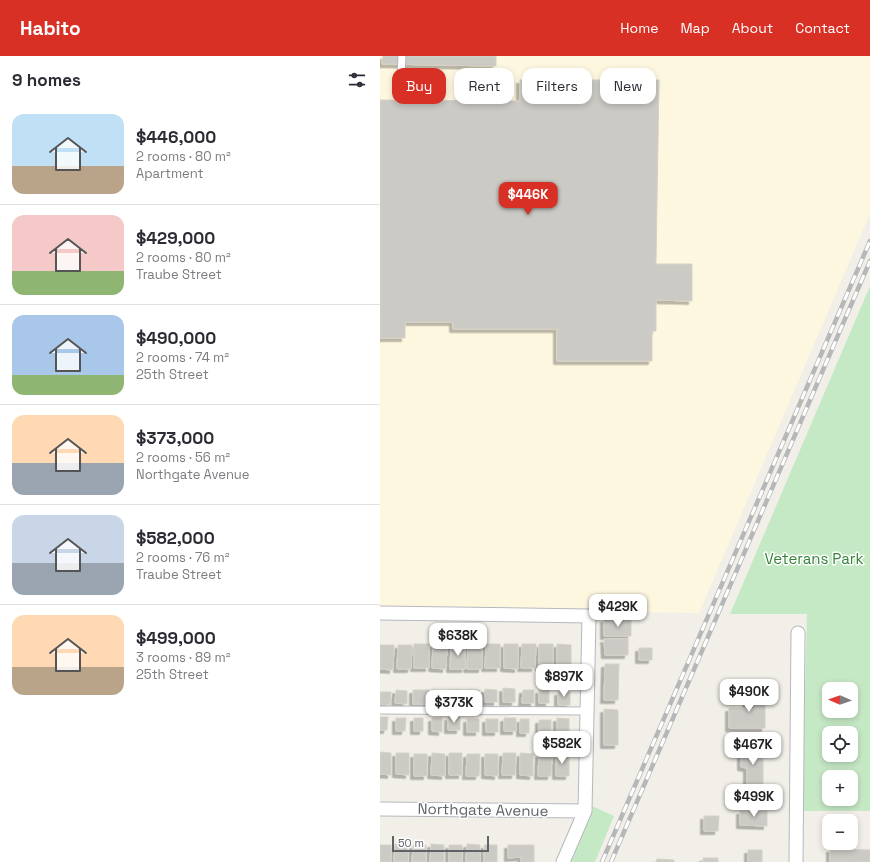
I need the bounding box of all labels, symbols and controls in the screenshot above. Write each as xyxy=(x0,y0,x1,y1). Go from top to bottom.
text: Habito xyxy=(20,16,81,41)
text: Home xyxy=(620,19,658,37)
text: Map xyxy=(680,19,710,37)
text: About xyxy=(732,19,773,37)
text: Contact xyxy=(795,19,850,37)
chip: Buy xyxy=(392,68,446,104)
chip: Rent xyxy=(454,68,514,104)
chip: Filters xyxy=(522,68,592,104)
chip: New xyxy=(600,68,656,104)
text: 9 homes xyxy=(12,69,81,91)
icon: filters xyxy=(346,69,368,91)
text: $446,000 xyxy=(136,126,216,148)
icon: home xyxy=(44,130,92,178)
text: 2 rooms · 80 m² xyxy=(136,148,231,165)
text: Apartment xyxy=(136,165,204,182)
pin: $446K xyxy=(500,182,556,216)
text: $446K xyxy=(508,186,548,203)
text: $429,000 xyxy=(136,227,215,249)
icon: home xyxy=(44,231,92,279)
text: 2 rooms · 80 m² xyxy=(136,249,231,266)
text: Traube Street xyxy=(136,266,222,283)
text: $490,000 xyxy=(136,327,216,349)
icon: home xyxy=(44,331,92,379)
text: 2 rooms · 74 m² xyxy=(136,349,229,366)
text: 25th Street xyxy=(136,366,209,383)
text: $373,000 xyxy=(136,427,214,449)
icon: home xyxy=(44,431,92,479)
text: 2 rooms · 56 m² xyxy=(136,449,230,466)
text: Northgate Avenue xyxy=(136,466,249,483)
text: $582,000 xyxy=(136,527,215,549)
icon: home xyxy=(44,531,92,579)
text: 2 rooms · 76 m² xyxy=(136,549,230,566)
park label: Veterans Park xyxy=(764,549,864,568)
text: Traube Street xyxy=(136,566,222,583)
pin: $429K xyxy=(590,594,646,628)
text: $429K xyxy=(598,598,638,615)
pin: $638K xyxy=(430,623,486,657)
text: $499,000 xyxy=(136,627,216,649)
text: $638K xyxy=(438,627,478,644)
icon: home xyxy=(44,631,92,679)
text: 3 rooms · 89 m² xyxy=(136,649,230,666)
pin: $897K xyxy=(536,664,592,698)
text: 25th Street xyxy=(136,666,209,683)
text: $897K xyxy=(545,668,583,685)
pin: $490K xyxy=(721,679,777,713)
north arrow xyxy=(822,682,858,718)
map controls xyxy=(822,682,858,850)
text: $490K xyxy=(729,683,769,700)
pin: $373K xyxy=(426,690,482,724)
text: $373K xyxy=(434,694,474,711)
button: locate xyxy=(822,726,858,762)
pin: $582K xyxy=(534,731,590,765)
pin: $467K xyxy=(725,732,781,766)
text: $582K xyxy=(542,735,582,752)
text: $467K xyxy=(733,736,773,753)
button: + xyxy=(822,770,858,806)
pin: $499K xyxy=(726,784,782,818)
text: $499K xyxy=(734,788,774,805)
street label: Northgate Avenue xyxy=(417,799,549,820)
button: − xyxy=(822,814,858,850)
scale bar xyxy=(392,834,489,853)
text: 50 m xyxy=(398,836,424,850)

